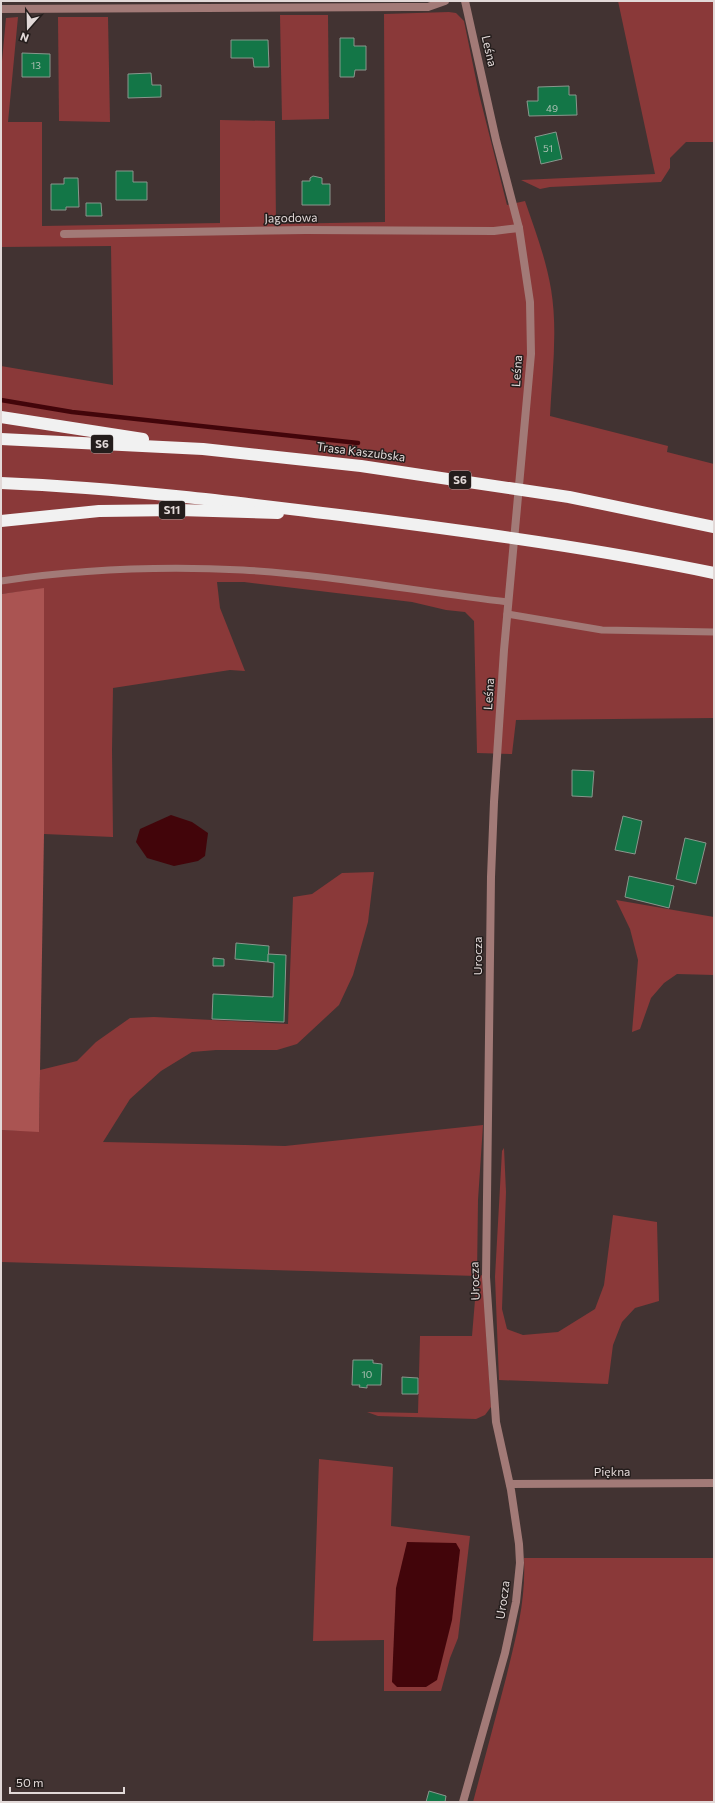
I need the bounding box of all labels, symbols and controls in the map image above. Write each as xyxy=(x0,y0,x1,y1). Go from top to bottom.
north arrow xyxy=(8,8,48,48)
text: N xyxy=(18,30,31,45)
street label: Leśna xyxy=(480,34,500,68)
house number: 13 xyxy=(31,59,41,71)
house number: 49 xyxy=(546,102,558,114)
house number: 51 xyxy=(543,142,553,154)
street label: Jagodowa xyxy=(264,210,318,225)
street label: Leśna xyxy=(508,355,524,387)
road number: S6 xyxy=(91,435,113,453)
street label: Trasa Kaszubska xyxy=(316,439,406,463)
road number: S6 xyxy=(449,471,471,489)
road number: S11 xyxy=(159,501,185,519)
street label: Leśna xyxy=(480,678,496,710)
street label: Urocza xyxy=(470,937,484,975)
street label: Urocza xyxy=(466,1261,482,1301)
house number: 10 xyxy=(362,1368,372,1380)
street label: Piękna xyxy=(594,1464,630,1478)
street label: Urocza xyxy=(492,1580,512,1620)
scale bar xyxy=(10,1769,124,1795)
text: 50 m xyxy=(16,1775,44,1789)

